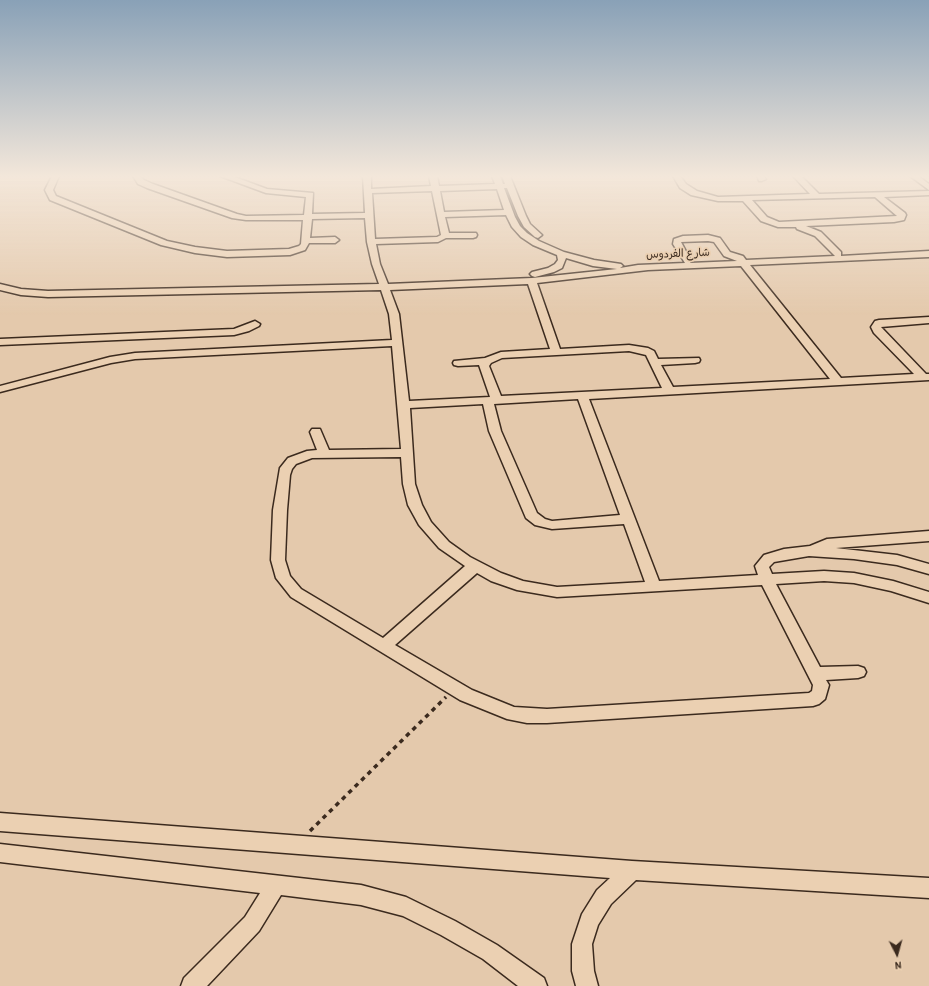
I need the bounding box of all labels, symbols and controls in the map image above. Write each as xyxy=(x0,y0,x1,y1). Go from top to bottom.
street label: شارع الفردوس xyxy=(646,246,710,262)
north arrow xyxy=(877,934,917,974)
text: N xyxy=(895,959,902,973)

